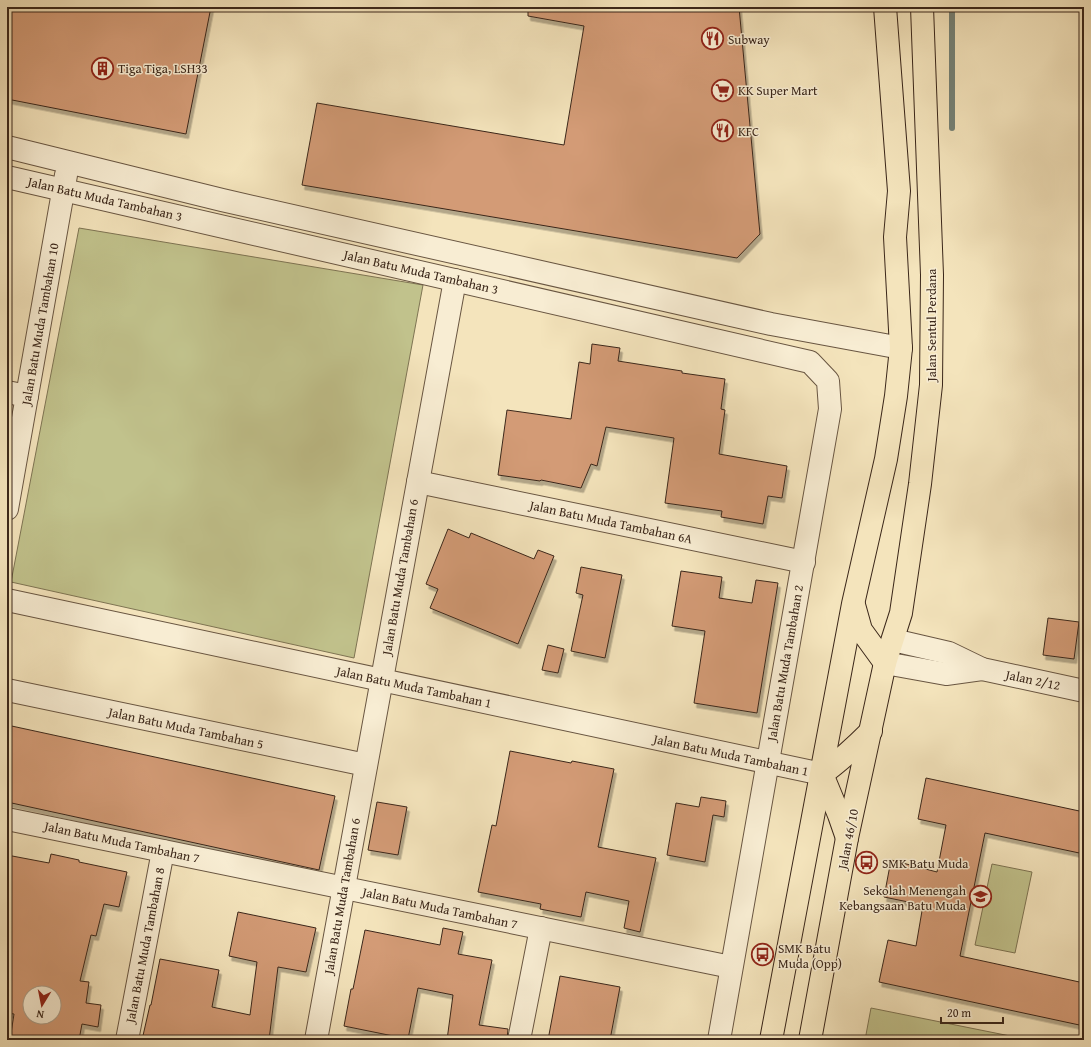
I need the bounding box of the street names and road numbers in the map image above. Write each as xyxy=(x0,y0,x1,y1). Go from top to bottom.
street label: Jalan Batu Muda Tambahan 3 xyxy=(24,172,184,226)
street label: Jalan Batu Muda Tambahan 10 xyxy=(16,241,64,409)
street label: Jalan Batu Muda Tambahan 3 xyxy=(340,245,500,299)
street label: Jalan Sentul Perdana xyxy=(922,268,941,383)
street label: Jalan Batu Muda Tambahan 6A xyxy=(526,495,694,549)
street label: Jalan Batu Muda Tambahan 6 xyxy=(377,497,423,658)
street label: Jalan Batu Muda Tambahan 2 xyxy=(762,583,808,744)
street label: Jalan Batu Muda Tambahan 1 xyxy=(333,661,493,713)
street label: Jalan 2/12 xyxy=(1002,665,1062,695)
street label: Jalan Batu Muda Tambahan 5 xyxy=(105,702,265,754)
street label: Jalan Batu Muda Tambahan 1 xyxy=(650,729,810,781)
street label: Jalan 46/10 xyxy=(832,807,863,873)
street label: Jalan Batu Muda Tambahan 7 xyxy=(41,816,201,868)
street label: Jalan Batu Muda Tambahan 6 xyxy=(319,816,365,977)
street label: Jalan Batu Muda Tambahan 8 xyxy=(120,866,169,1026)
street label: Jalan Batu Muda Tambahan 7 xyxy=(359,882,519,934)

